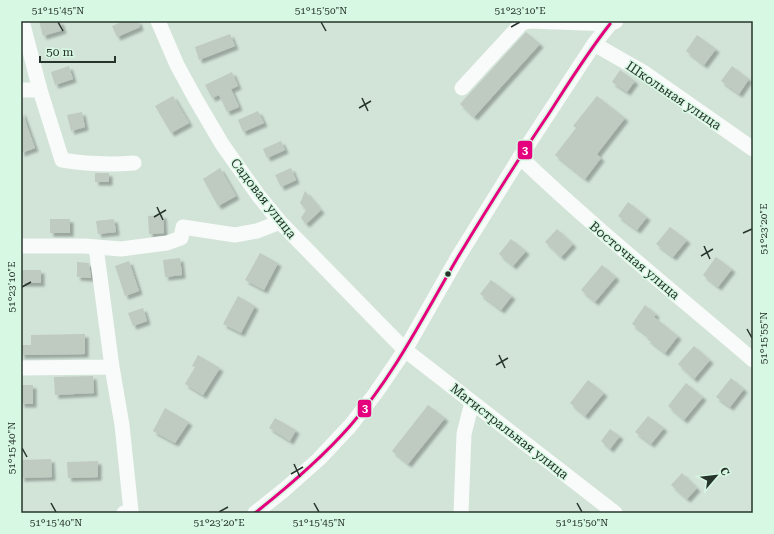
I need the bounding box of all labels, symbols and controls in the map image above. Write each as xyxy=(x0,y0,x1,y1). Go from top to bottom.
text: 51°15'45"N xyxy=(32,5,84,16)
text: 51°15'50"N xyxy=(295,5,347,16)
text: 51°23'10"E xyxy=(494,5,546,16)
scale bar xyxy=(40,38,115,64)
text: 50 m xyxy=(46,45,73,59)
street label: Школьная улица xyxy=(623,58,724,133)
line badge: 3 xyxy=(517,140,533,160)
text: 3 xyxy=(522,144,528,157)
street label: Садовая улица xyxy=(228,155,299,241)
text: 51°23'20"E xyxy=(758,203,769,255)
street label: Восточная улица xyxy=(587,218,683,302)
text: 51°23'10"E xyxy=(6,261,17,313)
unlabelled marker xyxy=(443,269,453,279)
text: 51°15'55"N xyxy=(758,312,769,364)
street label: Магистральная улица xyxy=(448,381,572,482)
line badge: 3 xyxy=(357,399,372,418)
text: 3 xyxy=(362,402,368,415)
text: 51°15'40"N xyxy=(6,422,17,474)
north arrow xyxy=(696,456,736,496)
text: С xyxy=(717,465,732,478)
text: 51°15'40"N xyxy=(30,517,82,528)
text: 51°23'20"E xyxy=(193,517,245,528)
text: 51°15'45"N xyxy=(293,517,345,528)
text: 51°15'50"N xyxy=(556,517,608,528)

